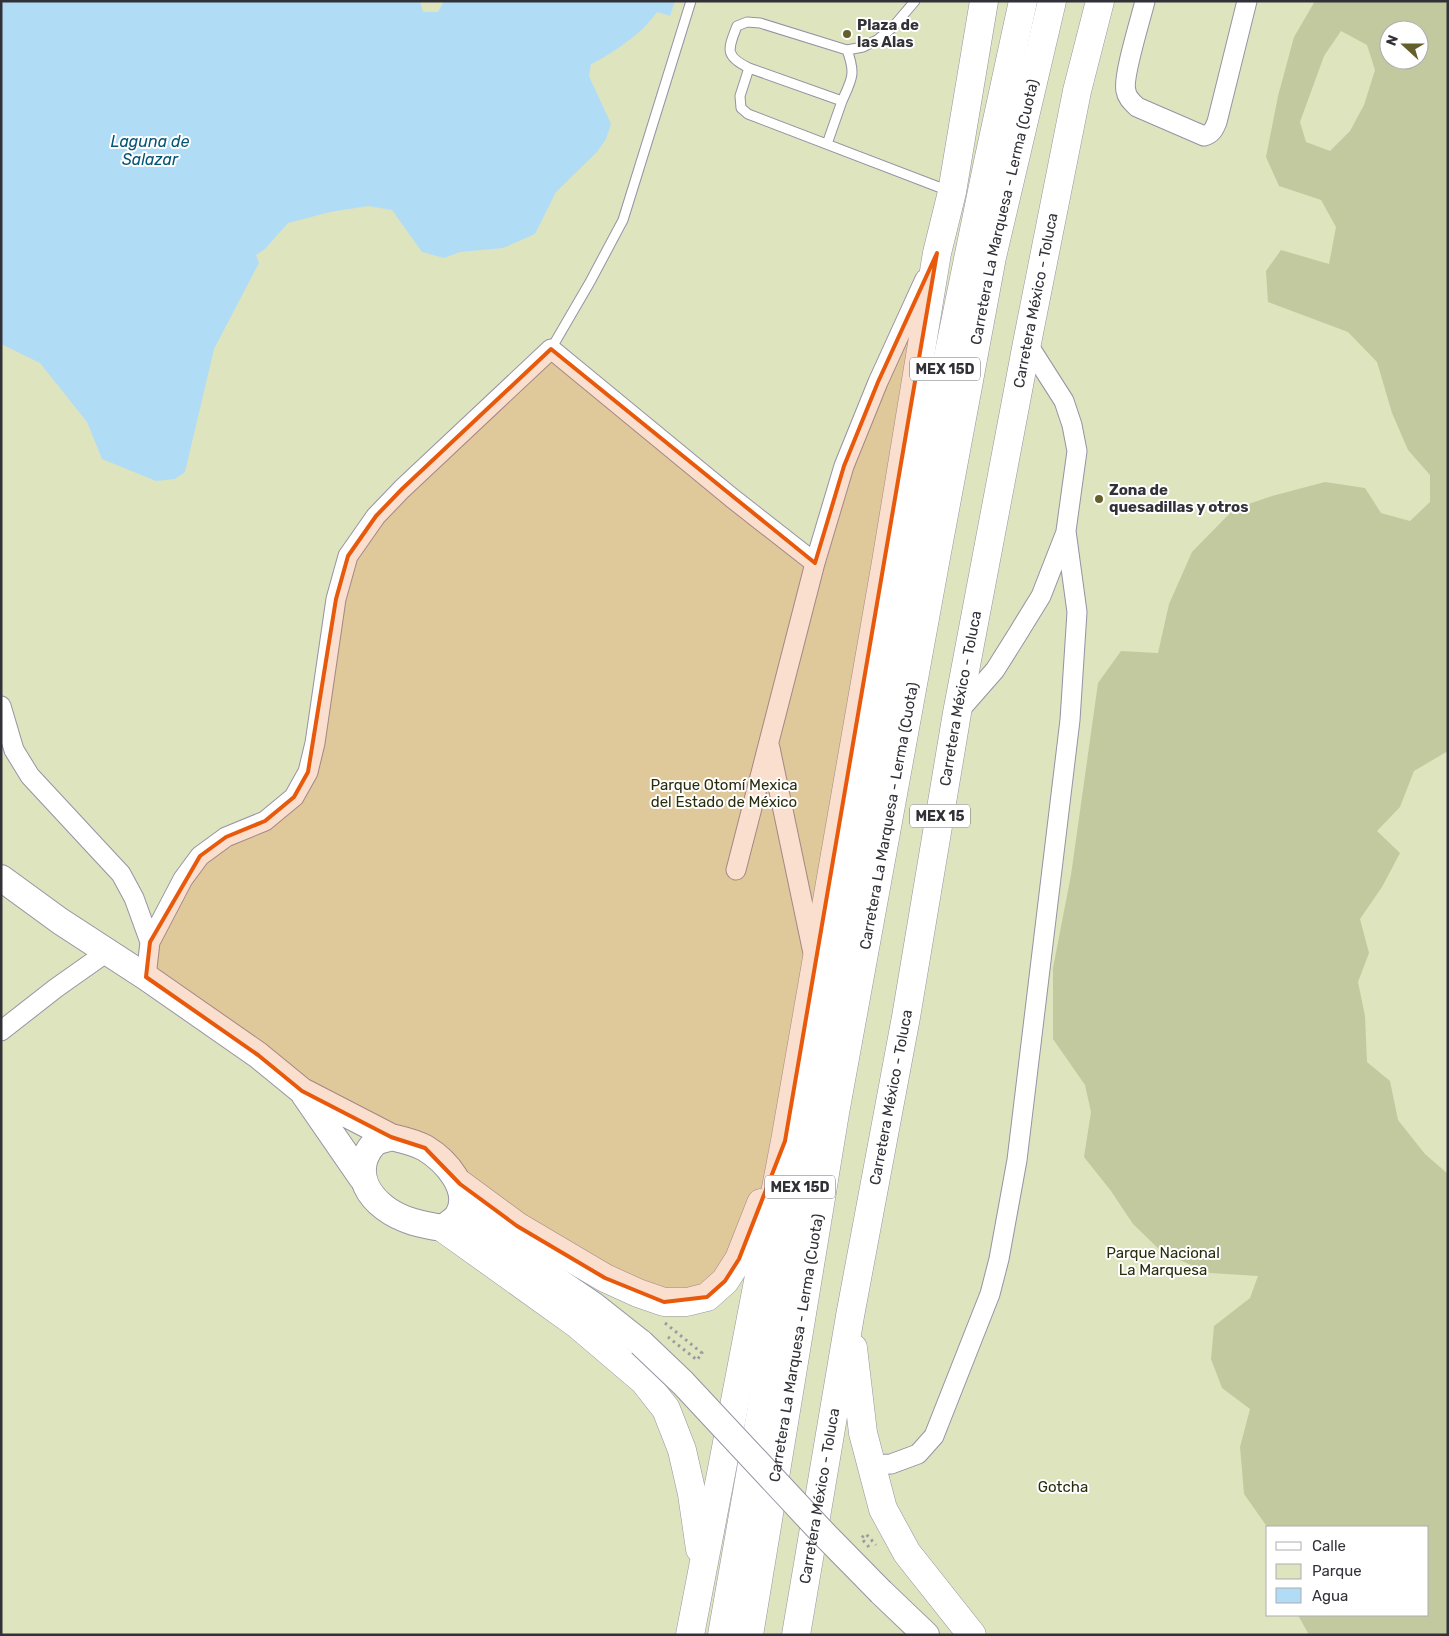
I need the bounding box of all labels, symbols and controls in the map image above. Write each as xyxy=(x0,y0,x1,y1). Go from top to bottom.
place label: Plaza de las Alas xyxy=(857,16,919,51)
north arrow xyxy=(1379,20,1429,70)
marker: Plaza de las Alas xyxy=(841,28,853,40)
text: N xyxy=(1383,33,1402,48)
street label: Carretera La Marquesa - Lerma (Cuota) xyxy=(967,77,1042,346)
water label: Laguna de Salazar xyxy=(111,132,190,169)
street label: Carretera México - Toluca xyxy=(1010,211,1062,389)
road number: MEX 15D xyxy=(910,358,980,380)
place label: Zona de quesadillas y otros xyxy=(1109,481,1249,516)
marker: Zona de quesadillas y otros xyxy=(1093,493,1105,505)
street label: Carretera México - Toluca xyxy=(936,609,985,787)
street label: Carretera La Marquesa - Lerma (Cuota) xyxy=(856,681,922,951)
park label: Parque Otomí Mexica del Estado de México xyxy=(650,776,798,811)
road number: MEX 15 xyxy=(910,804,970,828)
street label: Carretera México - Toluca xyxy=(866,1008,916,1186)
road number: MEX 15D xyxy=(765,1176,835,1198)
street label: Carretera La Marquesa - Lerma (Cuota) xyxy=(765,1212,827,1483)
park label: Parque Nacional La Marquesa xyxy=(1106,1244,1220,1279)
street label: Carretera México - Toluca xyxy=(796,1407,843,1585)
park label: Gotcha xyxy=(1038,1478,1088,1496)
legend xyxy=(1266,1526,1429,1616)
text: Calle xyxy=(1312,1537,1346,1555)
text: Parque xyxy=(1312,1562,1362,1580)
text: Agua xyxy=(1312,1587,1348,1605)

